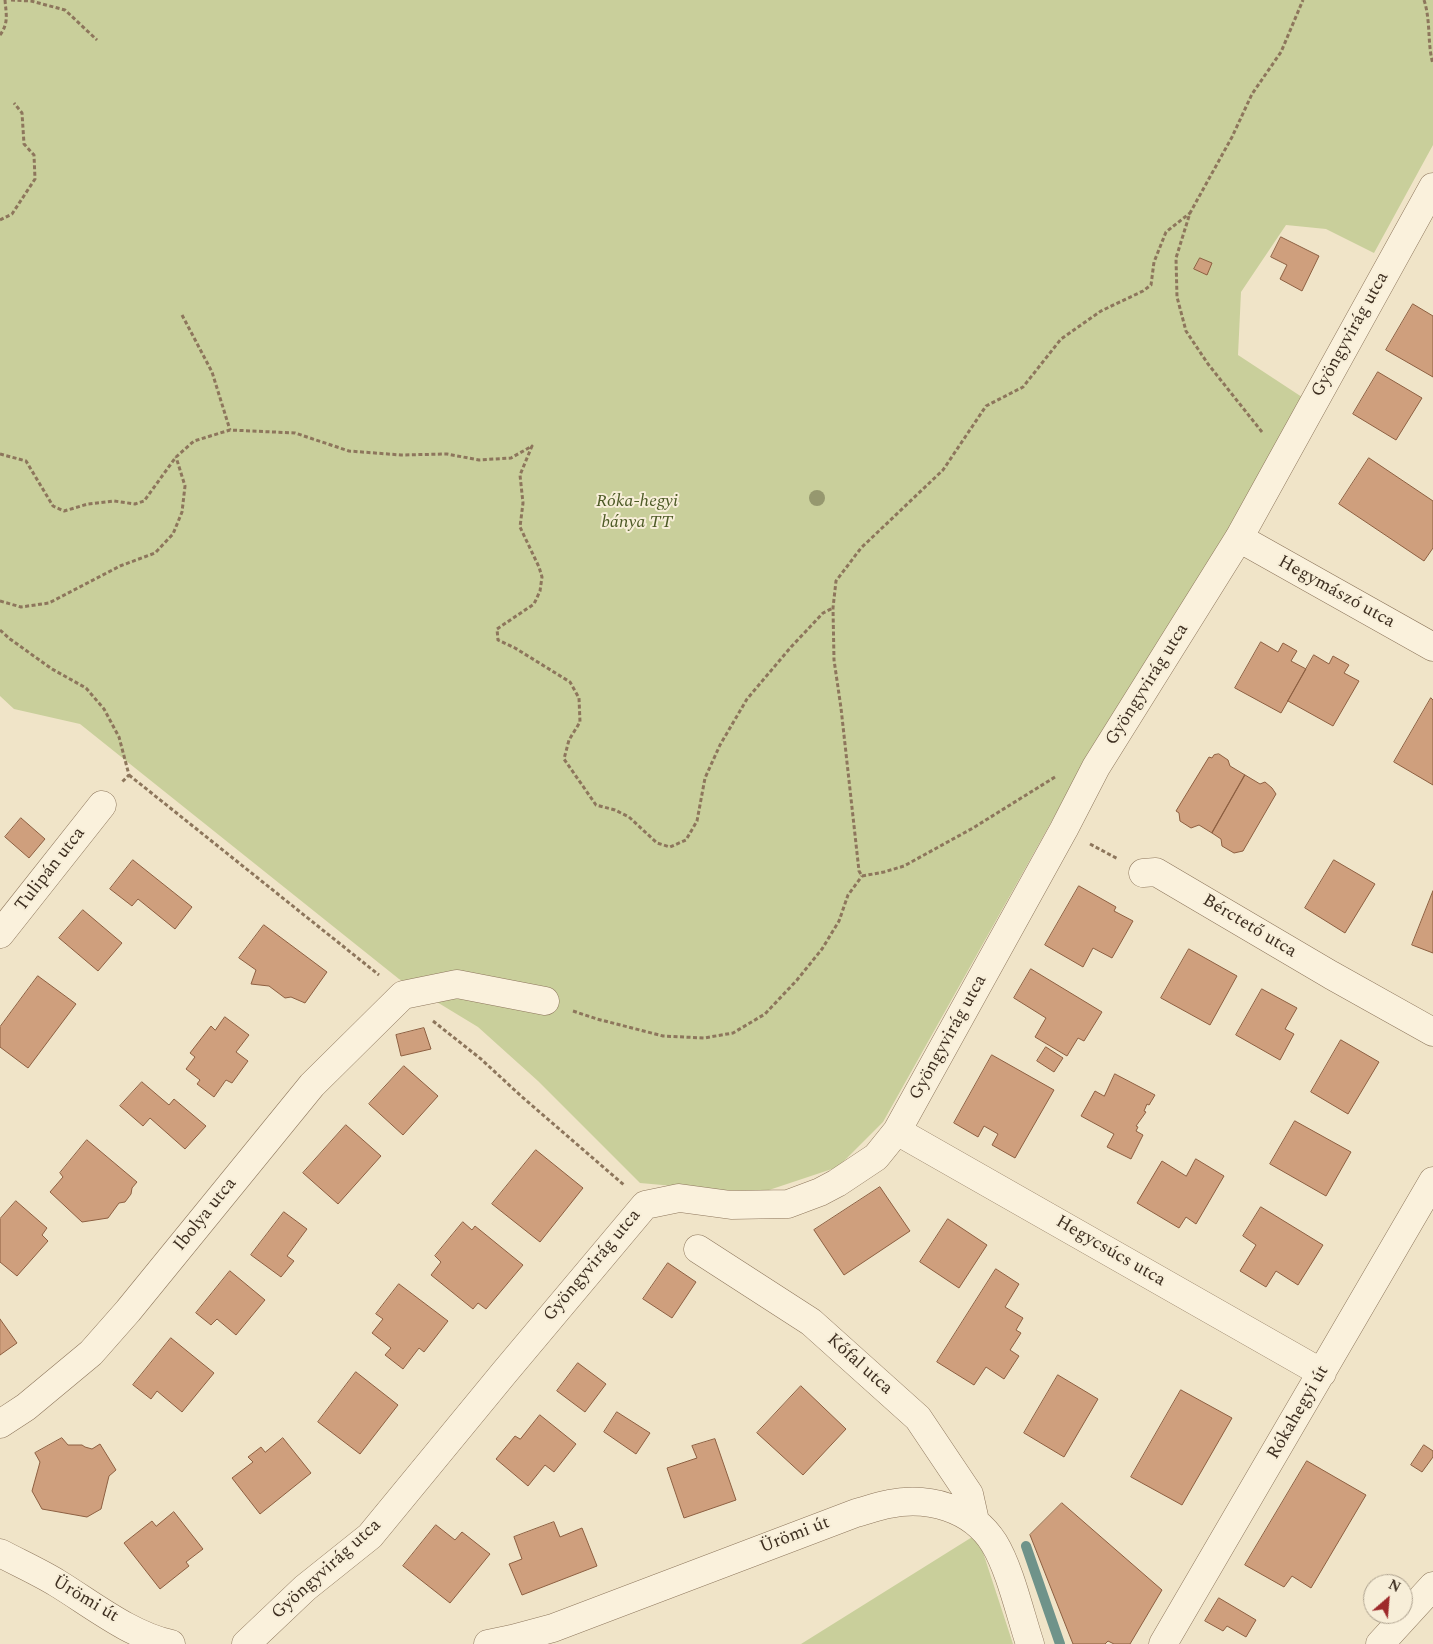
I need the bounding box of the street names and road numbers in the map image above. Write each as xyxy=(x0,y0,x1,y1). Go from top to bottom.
street label: Gyöngyvirág utca xyxy=(1308,269,1394,401)
street label: Hegymászó utca xyxy=(1274,552,1398,634)
street label: Gyöngyvirág utca xyxy=(1102,620,1194,750)
street label: Tulipán utca xyxy=(11,824,91,916)
street label: Bérctető utca xyxy=(1198,890,1300,964)
street label: Gyöngyvirág utca xyxy=(906,972,992,1104)
street label: Ibolya utca xyxy=(170,1174,242,1256)
street label: Gyöngyvirág utca xyxy=(540,1206,646,1326)
street label: Hegycsúcs utca xyxy=(1051,1212,1169,1292)
street label: Kőfal utca xyxy=(822,1330,896,1400)
street label: Rókahegyi út xyxy=(1264,1362,1334,1464)
street label: Ürömi út xyxy=(757,1513,833,1559)
street label: Gyöngyvirág utca xyxy=(268,1515,386,1625)
street label: Ürömi út xyxy=(48,1572,122,1628)

